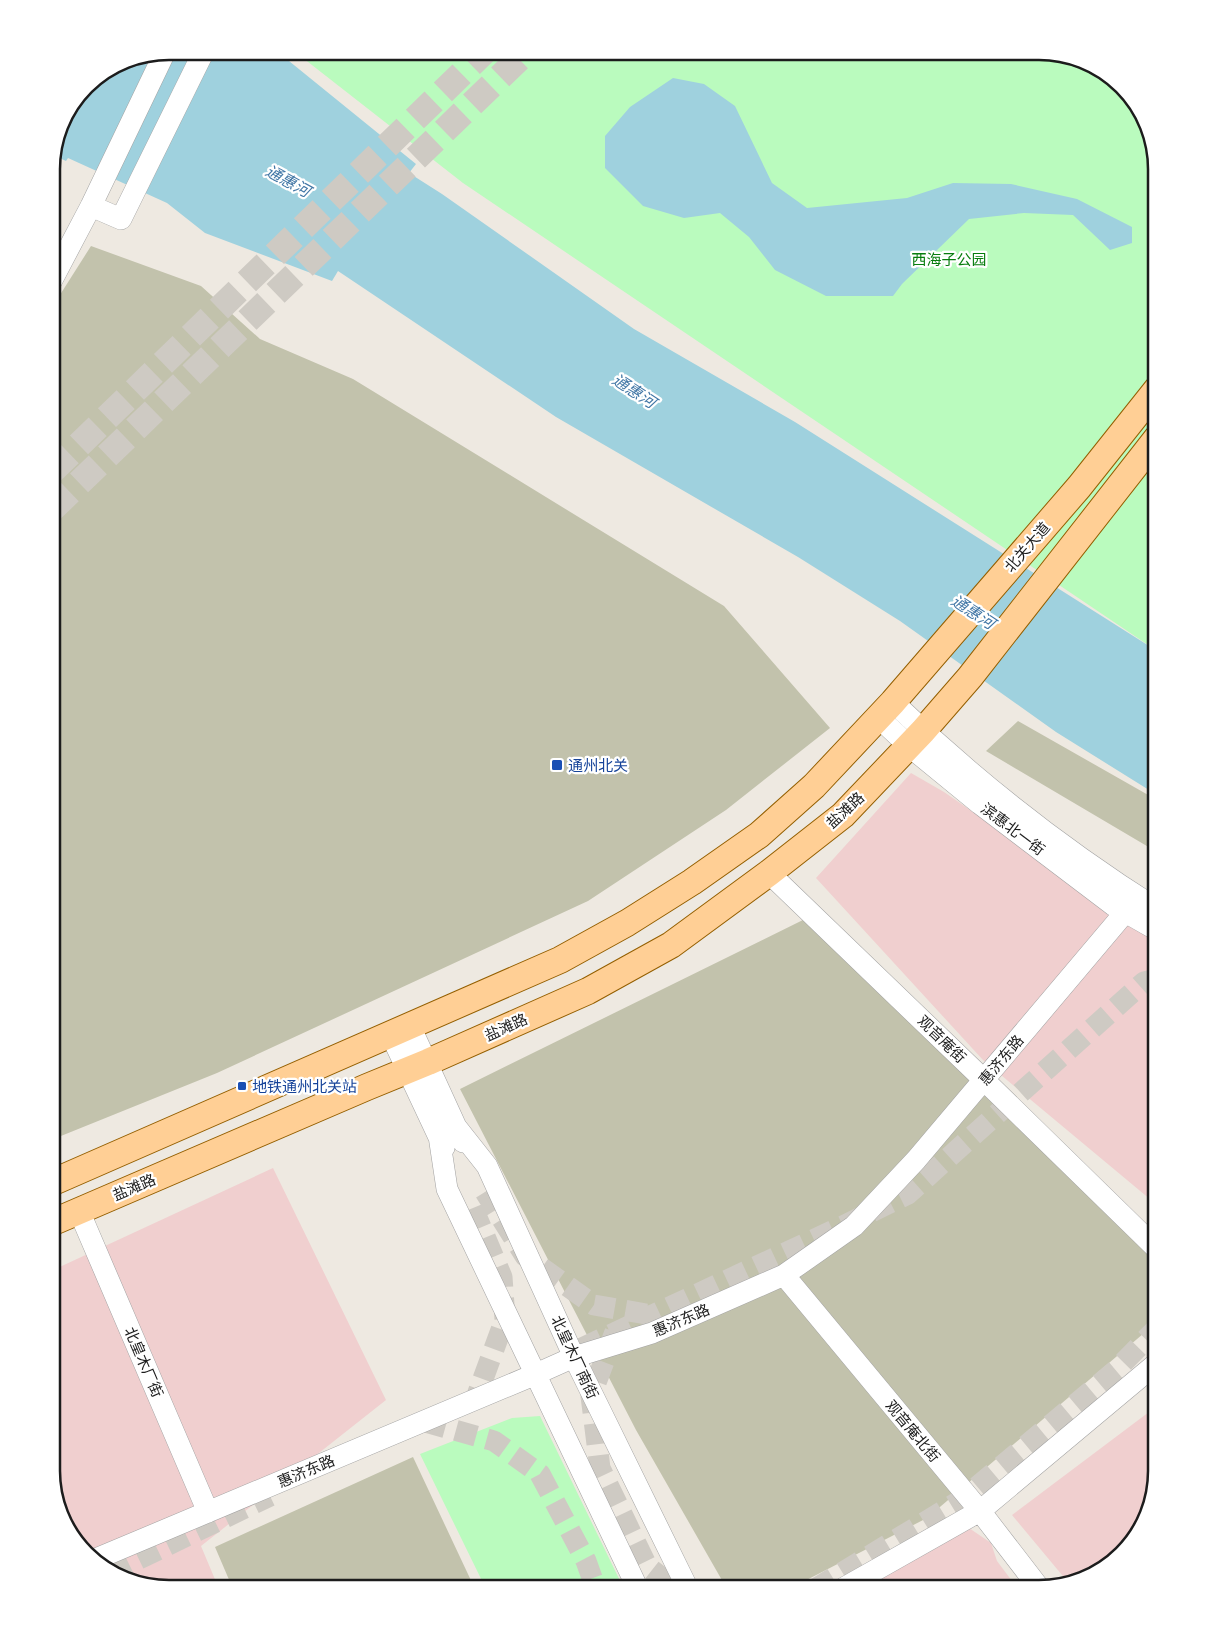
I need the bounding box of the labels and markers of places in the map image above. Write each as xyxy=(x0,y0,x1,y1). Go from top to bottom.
place label: 通州北关 xyxy=(568,757,628,774)
marker: 通州北关 xyxy=(550,758,564,772)
place label: 地铁通州北关站 xyxy=(252,1078,357,1095)
marker: 地铁通州北关站 xyxy=(236,1080,248,1092)

